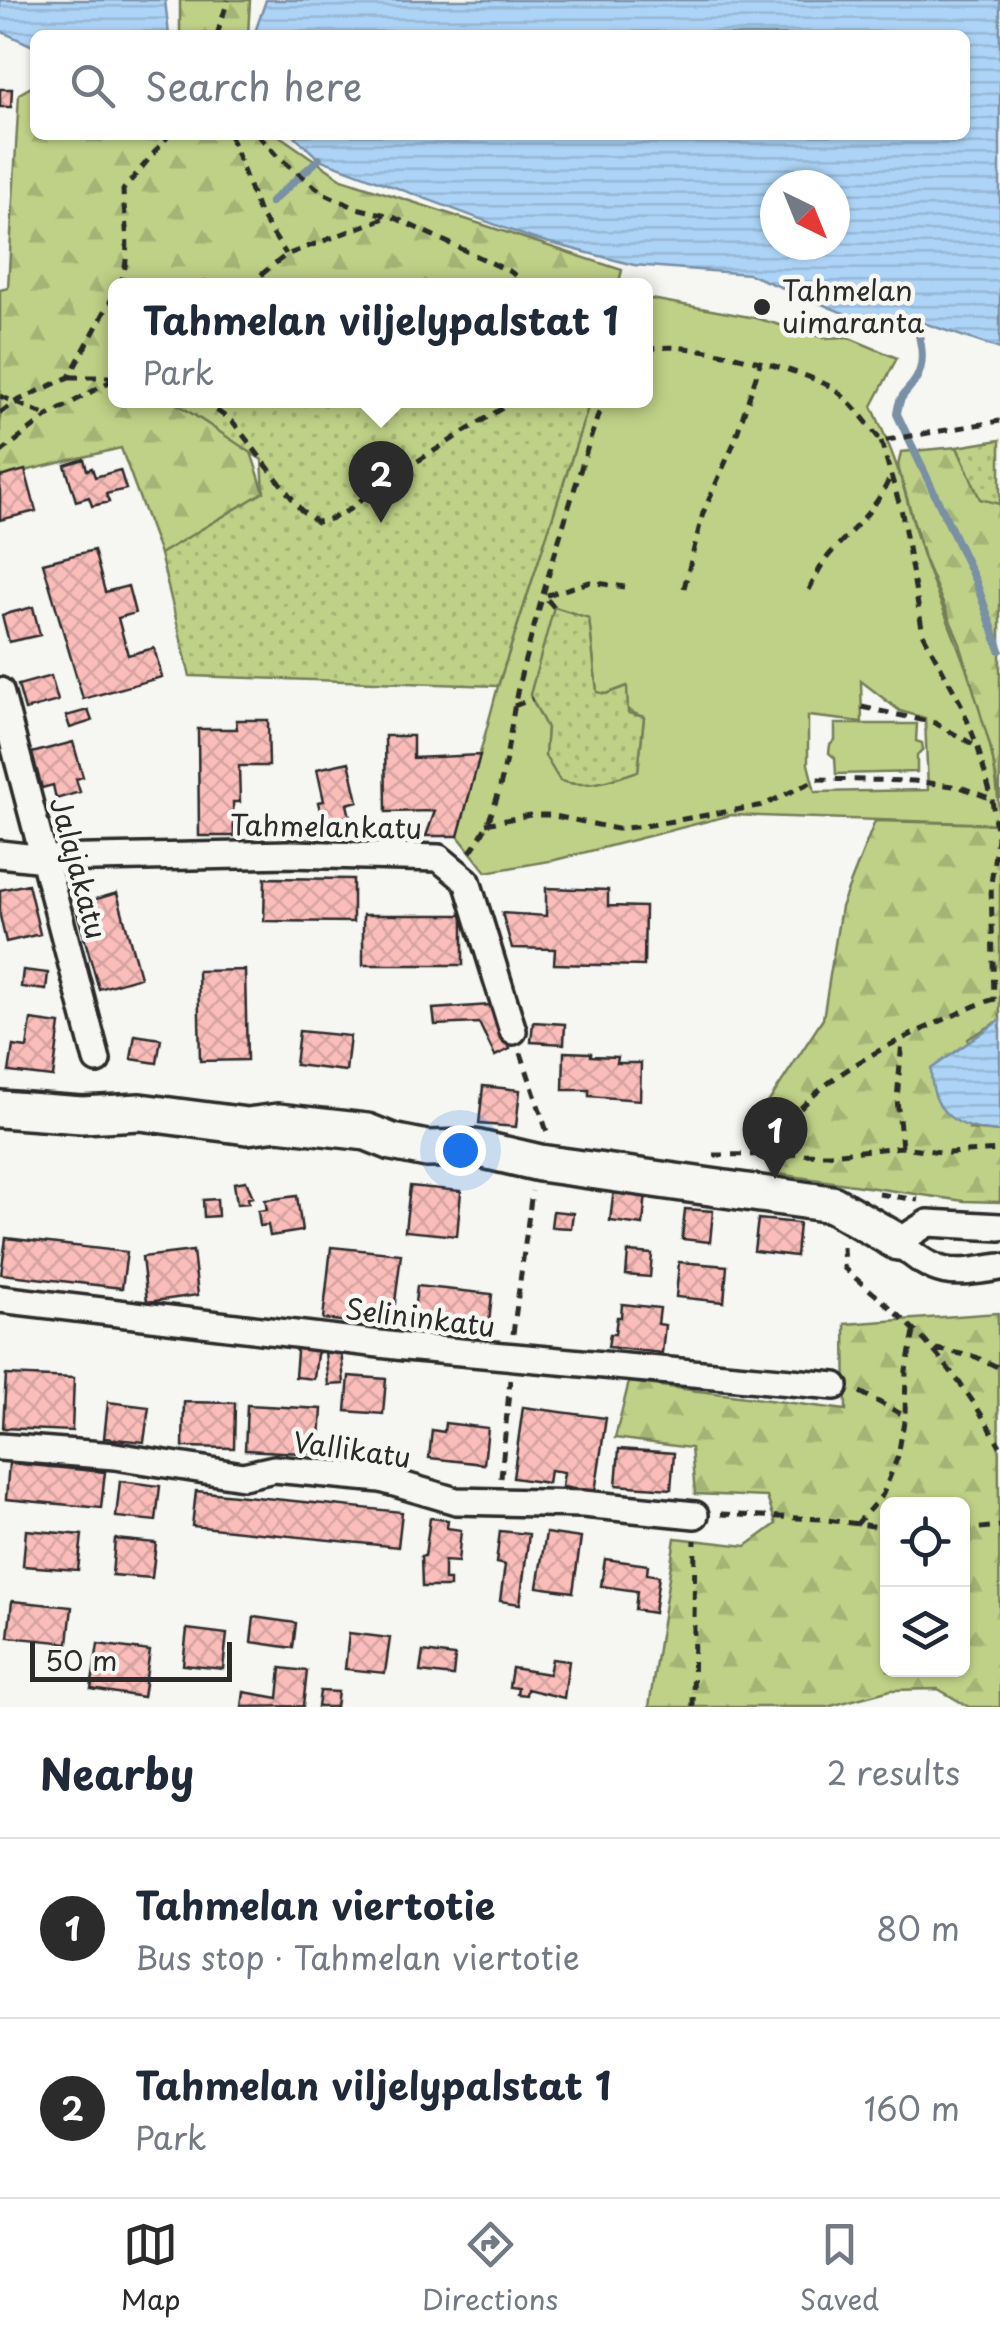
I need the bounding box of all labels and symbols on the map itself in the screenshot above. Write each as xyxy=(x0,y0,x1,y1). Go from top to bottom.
north arrow xyxy=(760,170,850,260)
place label: Tahmelan uimaranta xyxy=(782,268,925,343)
marker: Tahmelan uimaranta xyxy=(751,296,773,318)
pin: 2 xyxy=(348,440,414,523)
street label: Jalajakatu xyxy=(40,792,119,943)
street label: Tahmelankatu xyxy=(230,802,422,849)
pin: 1 xyxy=(742,1096,808,1179)
your location xyxy=(435,1125,486,1176)
street label: Selininkatu xyxy=(343,1286,498,1347)
street label: Vallikatu xyxy=(291,1419,414,1478)
scale bar xyxy=(30,1637,232,1682)

